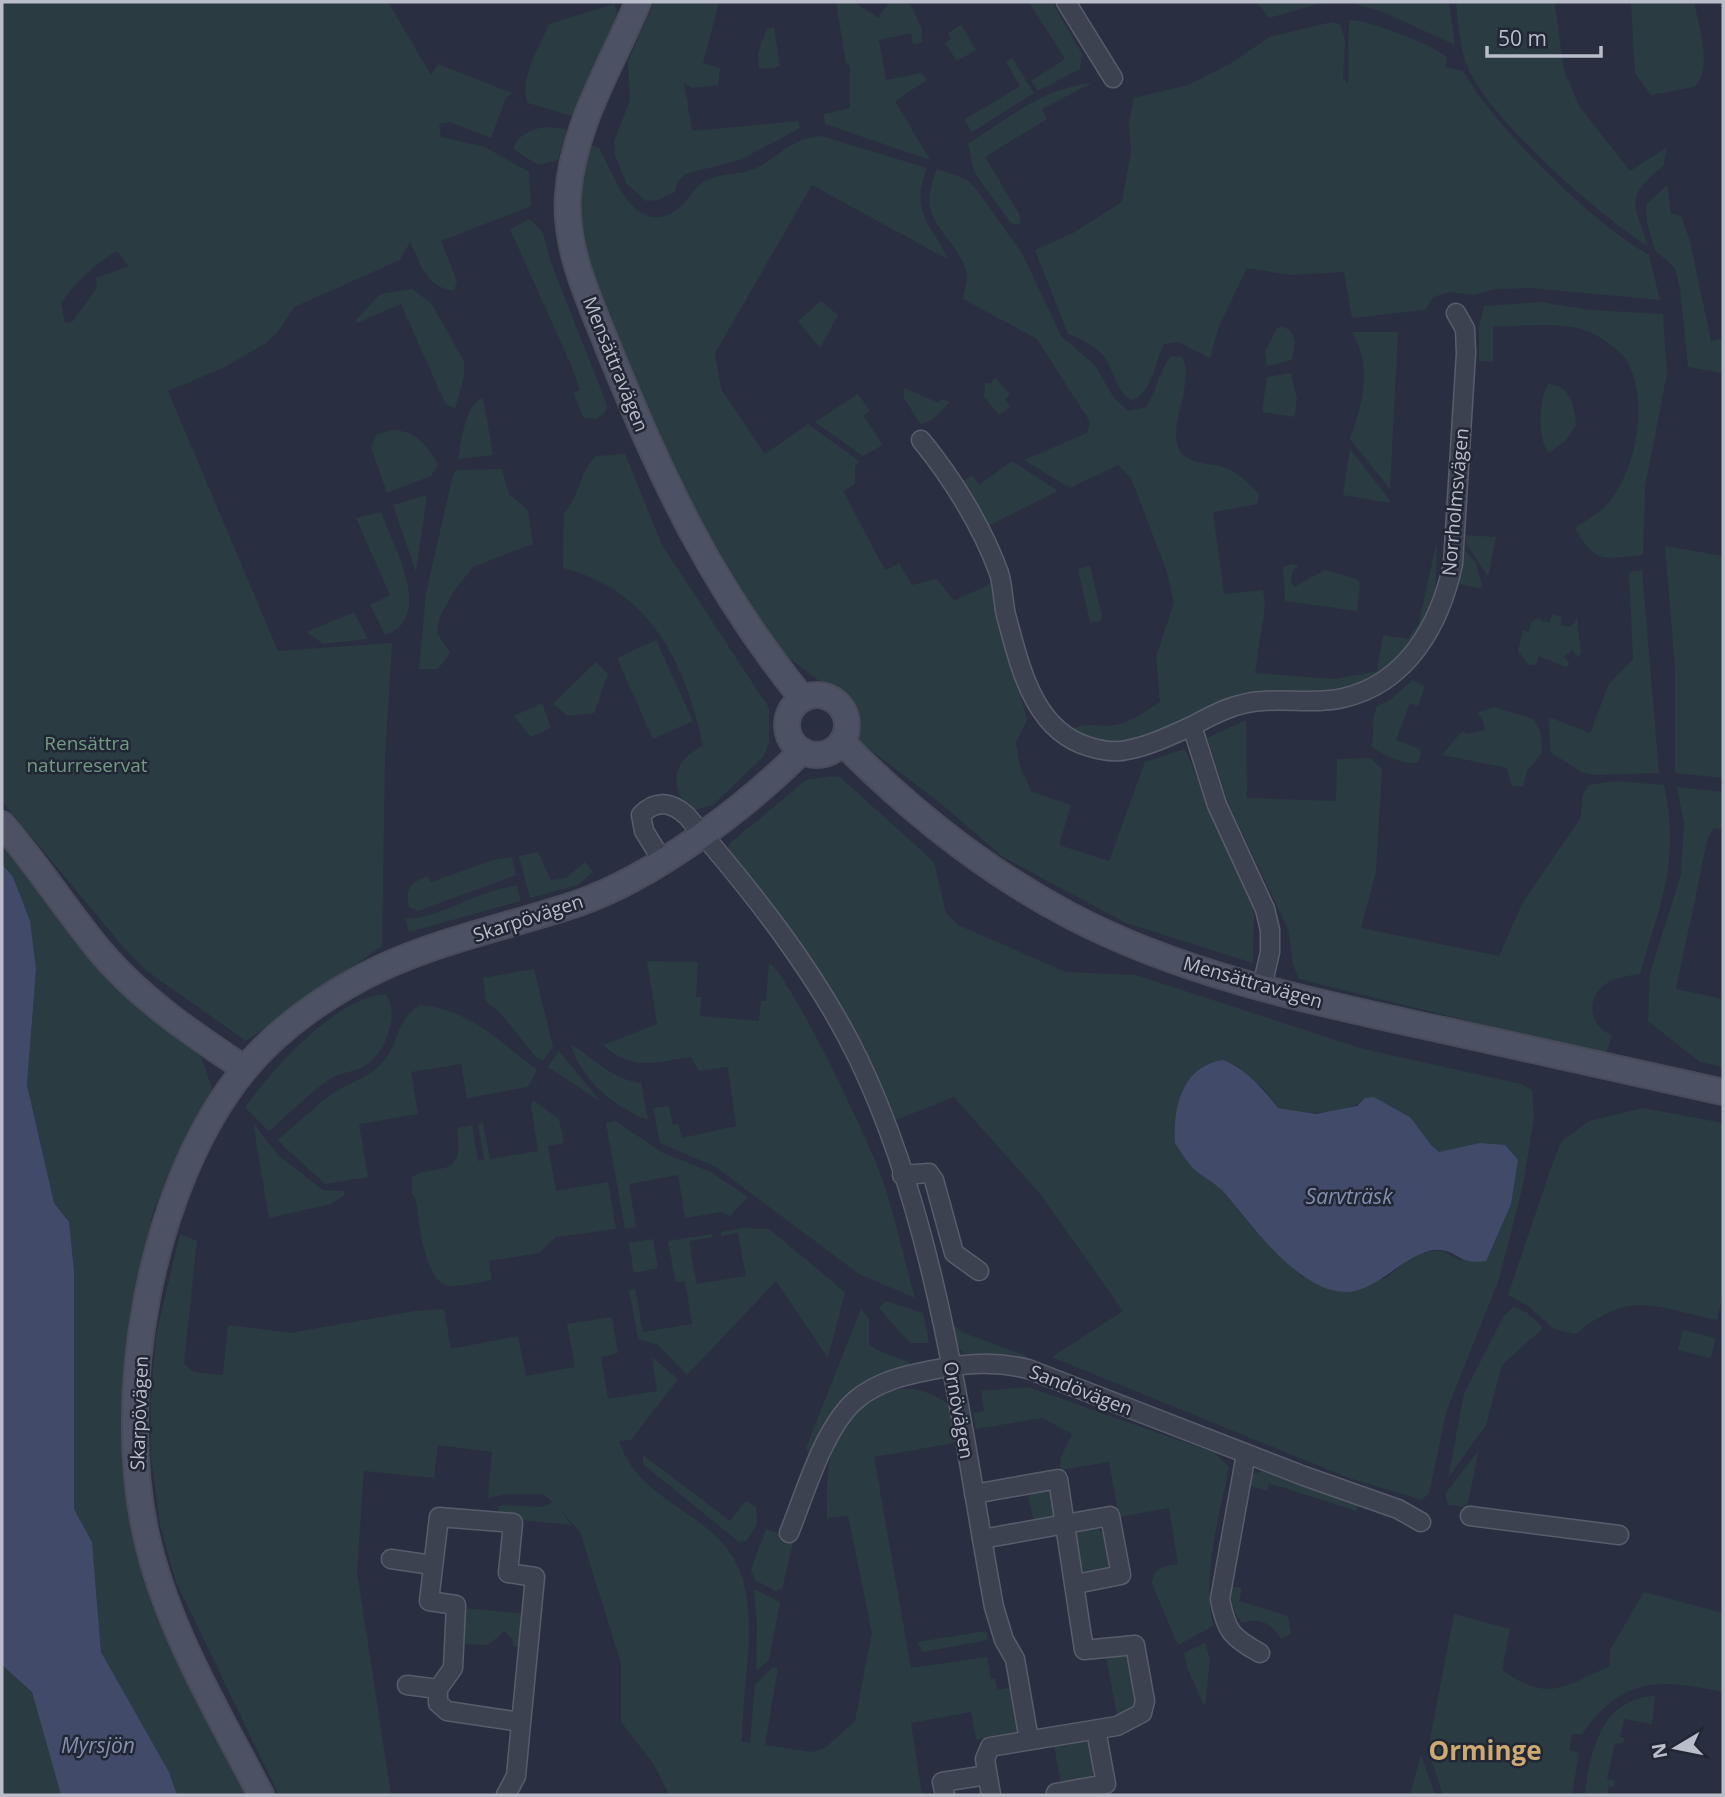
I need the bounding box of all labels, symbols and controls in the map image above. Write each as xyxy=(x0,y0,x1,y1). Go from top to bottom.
scale bar xyxy=(1487,14,1601,58)
text: 50 m xyxy=(1498,24,1547,52)
street label: Mensättravägen xyxy=(577,293,655,435)
street label: Norrholmsvägen xyxy=(1436,427,1474,577)
park label: Rensättra naturreservat xyxy=(26,730,148,778)
street label: Skarpövägen xyxy=(470,888,586,948)
street label: Mensättravägen xyxy=(1180,950,1326,1014)
water label: Sarvträsk xyxy=(1306,1182,1393,1210)
street label: Skarpövägen xyxy=(124,1355,154,1471)
street label: Sandövägen xyxy=(1026,1358,1136,1422)
street label: Ornövägen xyxy=(938,1359,980,1461)
north arrow xyxy=(1641,1713,1711,1783)
water label: Myrsjön xyxy=(61,1731,135,1759)
district label: Orminge xyxy=(1428,1732,1542,1768)
text: N xyxy=(1645,1741,1673,1761)

